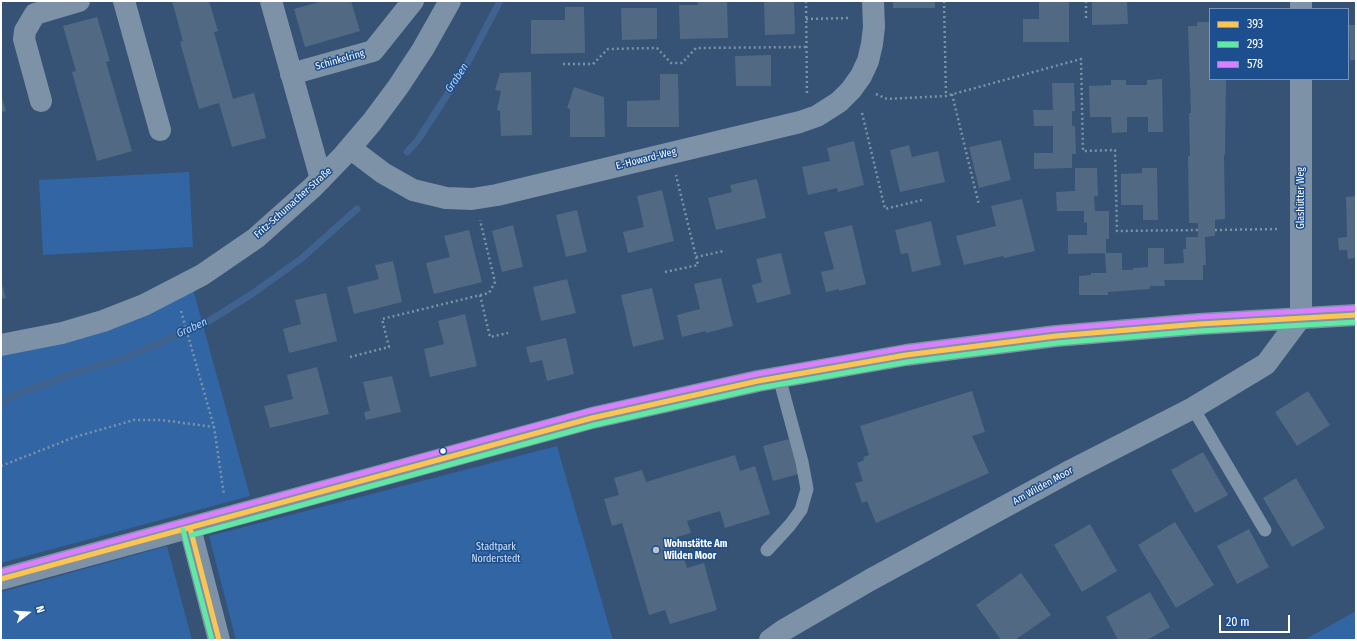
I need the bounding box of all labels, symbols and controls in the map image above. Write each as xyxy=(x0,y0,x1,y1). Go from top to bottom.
legend xyxy=(1209,8,1349,80)
text: 393 xyxy=(1247,17,1263,31)
text: 293 xyxy=(1247,37,1263,51)
street label: Schinkelring xyxy=(314,47,366,73)
text: 578 xyxy=(1247,57,1263,71)
water label: Graben xyxy=(443,61,471,95)
street label: E.-Howard-Weg xyxy=(615,146,677,172)
street label: Fritz-Schumacher-Straße xyxy=(252,165,334,241)
street label: Glashütter Weg xyxy=(1295,167,1307,229)
water label: Graben xyxy=(175,315,209,341)
unlabelled marker xyxy=(438,446,448,456)
street label: Am Wilden Moor xyxy=(1011,465,1075,507)
place label: Wohnstätte Am Wilden Moor xyxy=(664,538,727,562)
park label: Stadtpark Norderstedt xyxy=(471,541,521,564)
marker: Wohnstätte Am Wilden Moor xyxy=(651,545,661,555)
north arrow xyxy=(8,593,48,633)
text: N xyxy=(33,604,47,614)
scale bar xyxy=(1221,607,1292,633)
text: 20 m xyxy=(1226,615,1250,629)

